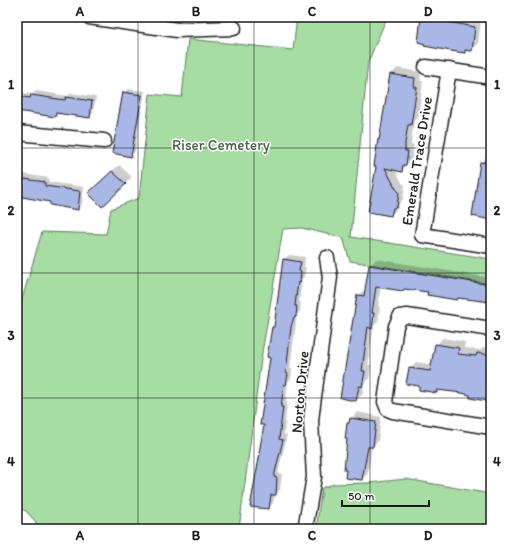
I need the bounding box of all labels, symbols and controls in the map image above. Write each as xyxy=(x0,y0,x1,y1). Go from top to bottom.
text: A xyxy=(75,4,85,19)
text: B xyxy=(192,4,201,19)
text: C xyxy=(308,4,317,19)
text: D xyxy=(424,4,433,19)
text: 1 xyxy=(8,77,14,92)
text: 1 xyxy=(494,77,500,92)
street label: Emerald Trace Drive xyxy=(398,95,436,227)
park label: Riser Cemetery xyxy=(172,136,270,154)
text: 2 xyxy=(8,203,15,218)
text: 2 xyxy=(494,203,501,218)
text: 3 xyxy=(7,328,15,343)
text: 3 xyxy=(493,328,501,343)
street label: Norton Drive xyxy=(287,350,313,434)
text: 4 xyxy=(7,454,15,469)
text: 4 xyxy=(493,454,501,469)
scale bar xyxy=(342,482,429,508)
text: 50 m xyxy=(348,489,374,503)
text: A xyxy=(75,528,85,543)
text: B xyxy=(192,528,201,543)
text: C xyxy=(308,528,317,543)
text: D xyxy=(424,528,433,543)

